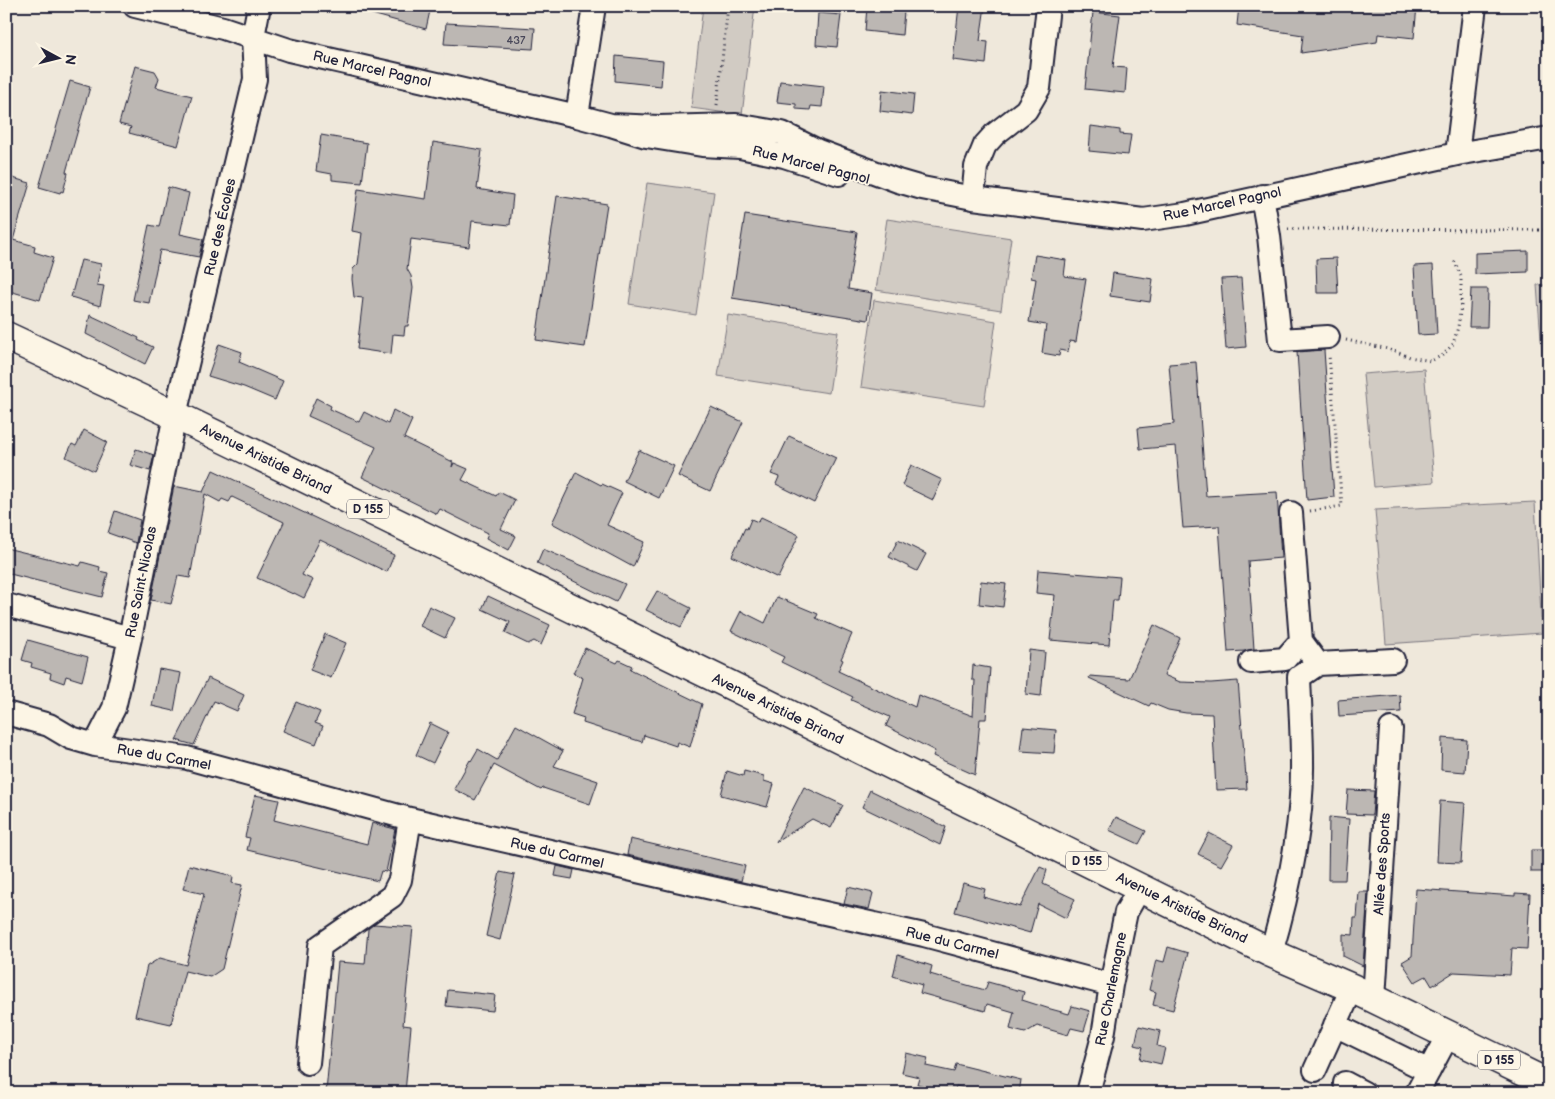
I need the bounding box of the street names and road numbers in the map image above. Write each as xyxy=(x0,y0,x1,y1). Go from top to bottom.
street label: Rue Marcel Pagnol xyxy=(311,47,433,91)
street label: Rue Marcel Pagnol xyxy=(750,142,872,188)
street label: Rue des Écoles xyxy=(200,176,239,277)
street label: Rue Marcel Pagnol xyxy=(1161,183,1283,225)
street label: Avenue Aristide Briand xyxy=(198,420,334,498)
road number: D 155 xyxy=(347,499,389,518)
street label: Rue Saint-Nicolas xyxy=(122,525,160,639)
street label: Avenue Aristide Briand xyxy=(710,670,846,748)
street label: Rue du Carmel xyxy=(116,740,212,774)
street label: Allée des Sports xyxy=(1370,812,1394,916)
street label: Rue du Carmel xyxy=(509,834,605,872)
road number: D 155 xyxy=(1066,851,1108,870)
street label: Avenue Aristide Briand xyxy=(1114,869,1250,947)
street label: Rue du Carmel xyxy=(904,923,1000,963)
street label: Rue Charlemagne xyxy=(1092,931,1130,1047)
road number: D 155 xyxy=(1478,1050,1520,1070)

